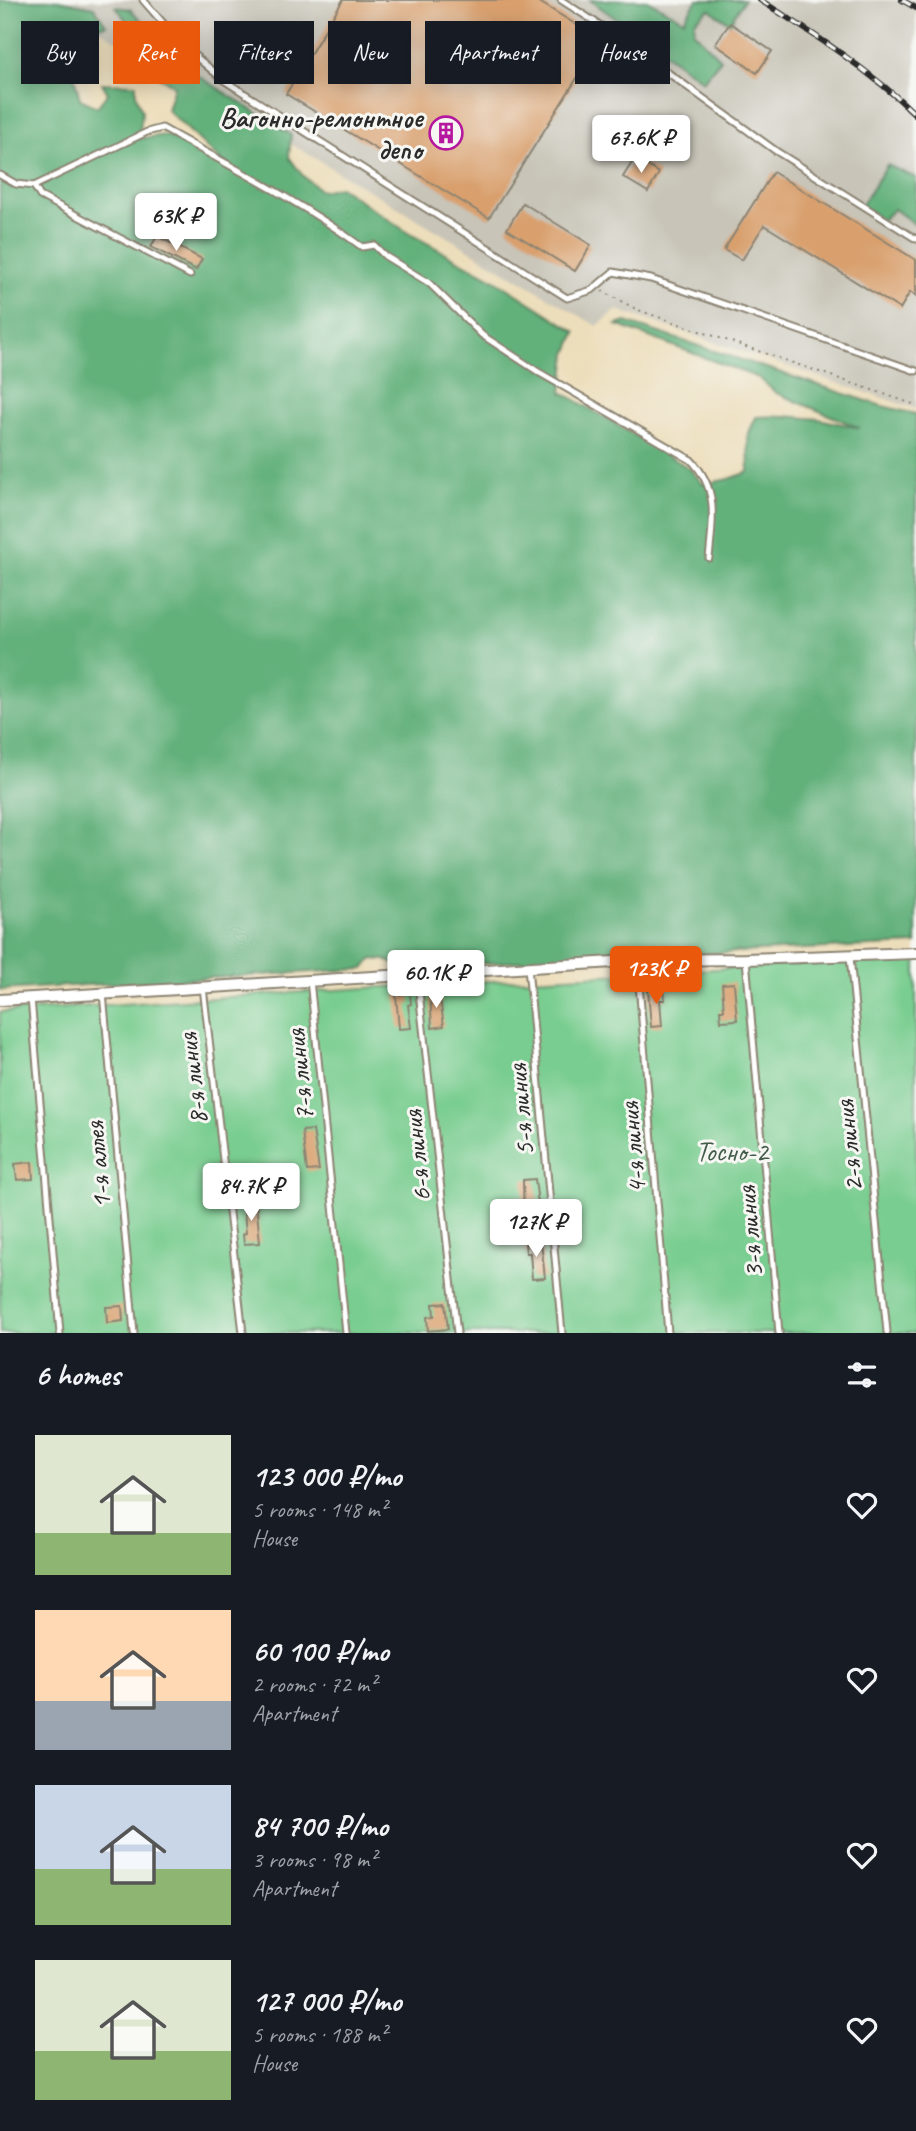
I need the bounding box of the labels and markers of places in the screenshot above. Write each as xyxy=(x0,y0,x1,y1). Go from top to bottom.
place label: Вагонно-ремонтное депо xyxy=(220,100,425,167)
building icon: Вагонно-ремонтное депо xyxy=(427,114,465,152)
pin: 67.6K ₽ xyxy=(576,116,706,175)
pin: 63K ₽ xyxy=(127,194,225,253)
pin: 123K ₽ xyxy=(599,946,713,1006)
pin: 60.1K ₽ xyxy=(371,950,501,1010)
pin: 84.7K ₽ xyxy=(186,1164,316,1223)
pin: 127K ₽ xyxy=(479,1200,593,1259)

